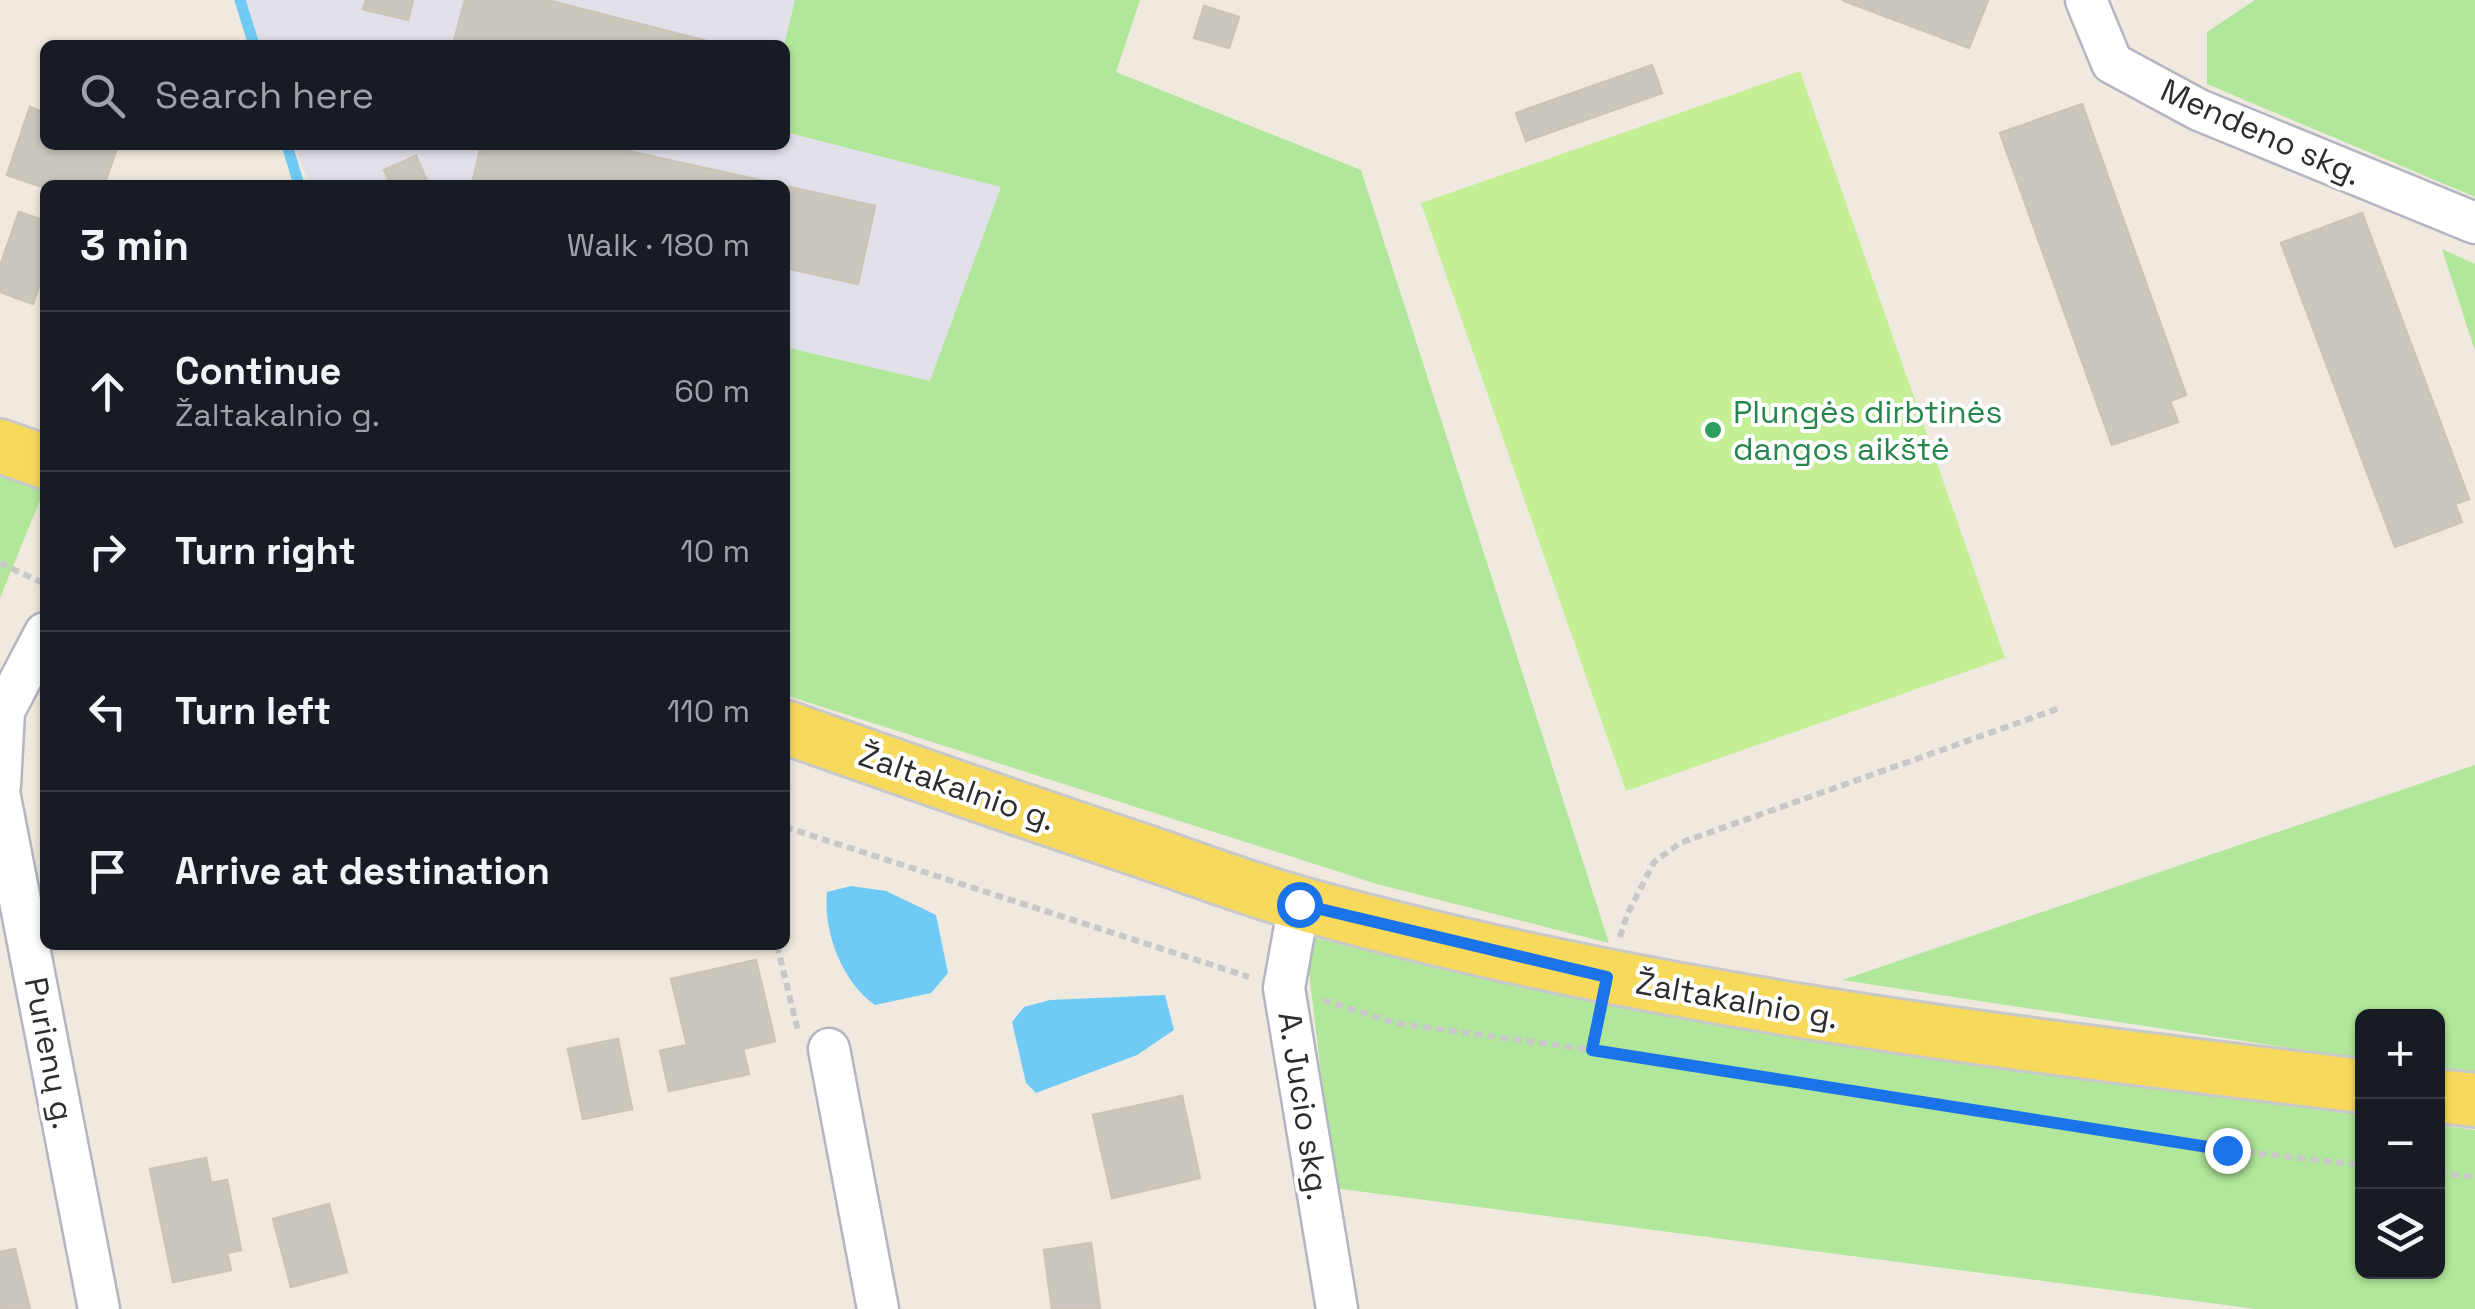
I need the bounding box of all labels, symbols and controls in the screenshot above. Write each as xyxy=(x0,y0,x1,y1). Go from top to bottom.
search box xyxy=(40,40,790,150)
icon: search xyxy=(75,68,130,123)
street label: Mendeno skg. xyxy=(2155,70,2367,194)
text: Search here xyxy=(155,71,374,119)
text: 3 min xyxy=(80,219,189,272)
text: Walk · 180 m xyxy=(567,225,750,265)
text: Continue xyxy=(175,347,341,395)
icon: ahead xyxy=(80,364,135,419)
text: 60 m xyxy=(674,371,750,411)
place label: Plungės dirbtinės dangos aikštė xyxy=(1733,392,2002,469)
text: Žaltakalnio g. xyxy=(175,395,380,435)
marker: Plungės dirbtinės dangos aikštė xyxy=(1702,419,1724,441)
icon: right xyxy=(80,524,135,579)
text: Turn right xyxy=(175,527,356,575)
text: 10 m xyxy=(680,531,750,571)
icon: left xyxy=(80,684,135,739)
text: Turn left xyxy=(175,687,331,735)
text: 110 m xyxy=(667,691,750,731)
street label: Žaltakalnio g. xyxy=(854,735,1060,839)
icon: arrive xyxy=(80,844,135,899)
text: Arrive at destination xyxy=(175,847,550,895)
route start xyxy=(1277,882,1323,928)
street label: Žaltakalnio g. xyxy=(1633,963,1841,1037)
street label: Purienų g. xyxy=(16,974,84,1132)
street label: A. Jucio skg. xyxy=(1269,1009,1339,1203)
map controls xyxy=(2355,1009,2445,1279)
button: + xyxy=(2355,1009,2445,1099)
button: − xyxy=(2355,1099,2445,1189)
route end xyxy=(2205,1128,2251,1174)
button: layers xyxy=(2355,1189,2445,1279)

